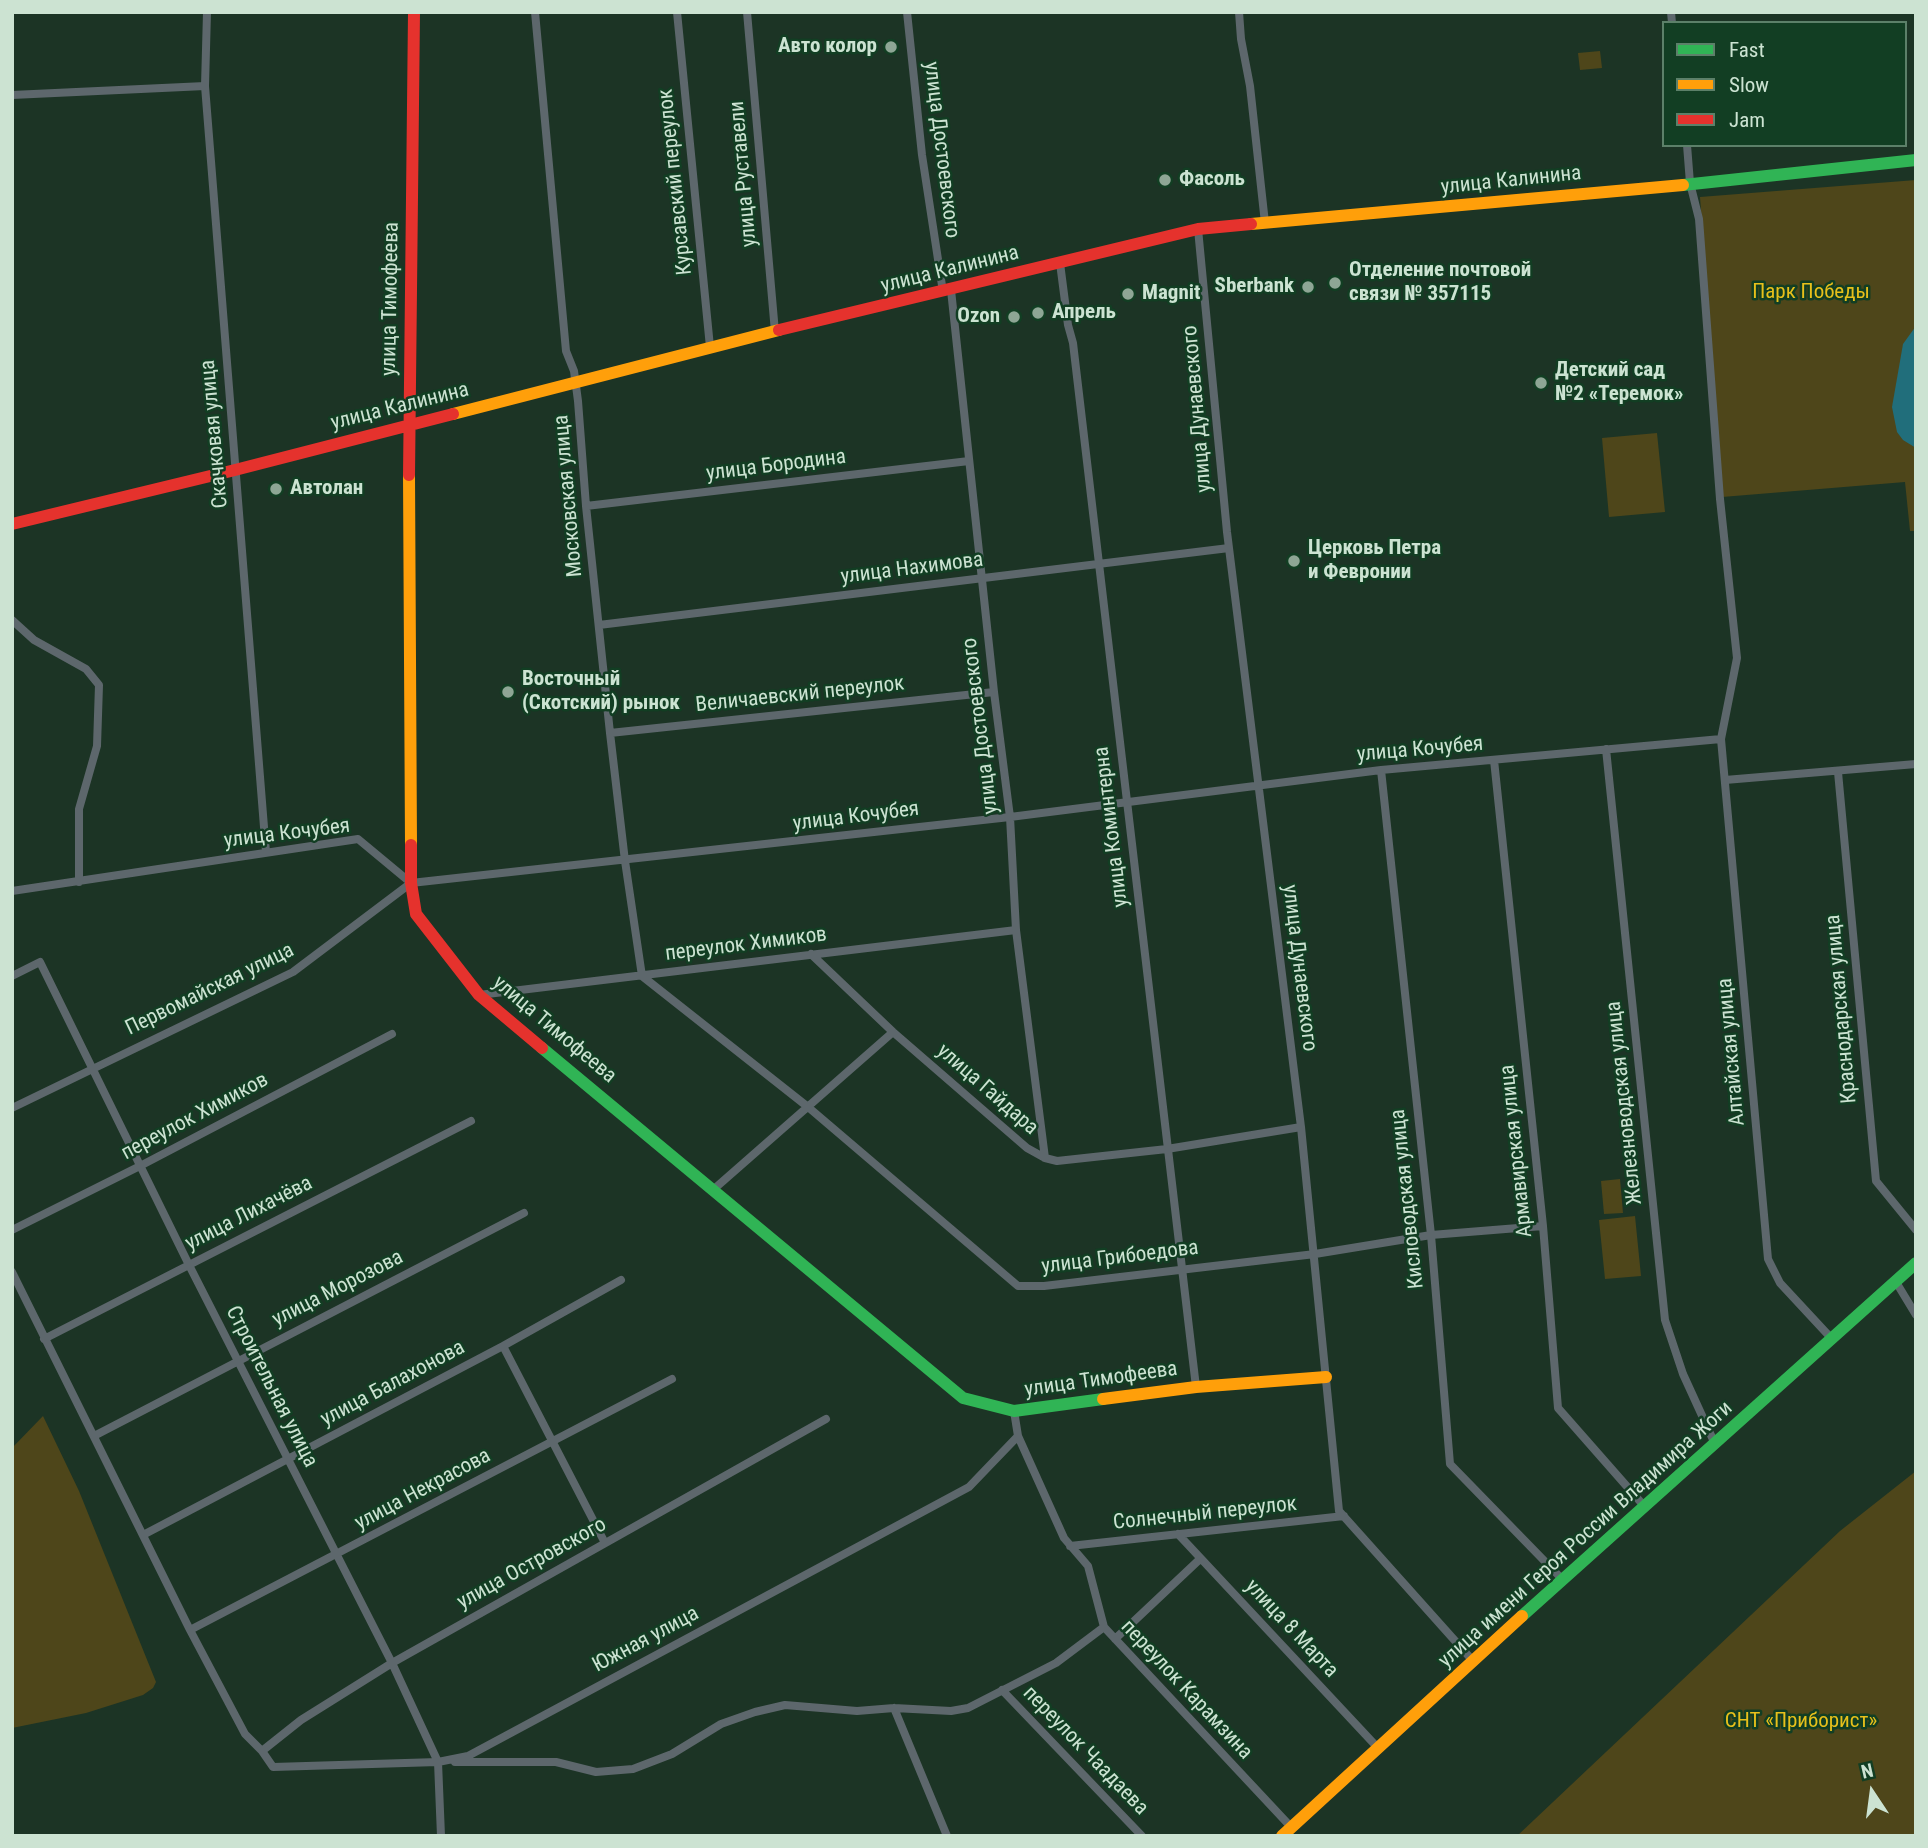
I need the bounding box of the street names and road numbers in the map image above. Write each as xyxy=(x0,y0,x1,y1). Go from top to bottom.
street label: улица Достоевского xyxy=(918,60,964,240)
street label: Курсавский переулок xyxy=(654,88,698,276)
street label: улица Руставели xyxy=(725,100,763,248)
street label: улица Калинина xyxy=(1440,161,1582,201)
street label: улица Тимофеева xyxy=(377,222,405,376)
street label: улица Калинина xyxy=(879,241,1021,299)
street label: улица Дунаевского xyxy=(1178,324,1218,494)
street label: Скачковая улица xyxy=(196,359,234,509)
street label: улица Калинина xyxy=(329,378,471,436)
street label: Московская улица xyxy=(549,414,589,578)
street label: улица Бородина xyxy=(705,445,847,487)
street label: улица Нахимова xyxy=(839,548,985,590)
street label: улица Достоевского xyxy=(958,636,1004,816)
street label: Величаевский переулок xyxy=(694,672,906,718)
street label: улица Кочубея xyxy=(1356,732,1484,768)
street label: улица Коминтерна xyxy=(1090,745,1134,909)
street label: улица Кочубея xyxy=(792,797,920,837)
street label: улица Кочубея xyxy=(223,814,351,854)
street label: улица Дунаевского xyxy=(1276,883,1322,1053)
street label: Краснодарская улица xyxy=(1821,914,1863,1104)
street label: переулок Химиков xyxy=(664,923,828,967)
street label: Первомайская улица xyxy=(122,938,298,1042)
street label: улица Тимофеева xyxy=(487,971,621,1089)
street label: Алтайская улица xyxy=(1713,977,1751,1127)
street label: Железноводская улица xyxy=(1602,1000,1648,1206)
street label: улица Гайдара xyxy=(931,1039,1043,1141)
street label: Армавирская улица xyxy=(1495,1063,1539,1239)
street label: переулок Химиков xyxy=(117,1068,273,1166)
street label: Кисловодская улица xyxy=(1386,1108,1430,1290)
street label: улица Лихачёва xyxy=(181,1171,317,1257)
street label: улица Грибоедова xyxy=(1040,1236,1200,1280)
street label: улица Морозова xyxy=(268,1245,408,1333)
street label: Строительная улица xyxy=(219,1302,323,1472)
street label: улица Балахонова xyxy=(317,1335,469,1433)
street label: улица Тимофеева xyxy=(1023,1357,1179,1403)
street label: улица имени Героя России Владимира Жоги xyxy=(1434,1396,1738,1674)
street label: улица Некрасова xyxy=(351,1444,495,1536)
street label: Солнечный переулок xyxy=(1112,1492,1298,1536)
street label: улица Островского xyxy=(453,1513,611,1615)
street label: улица 8 Марта xyxy=(1239,1575,1343,1683)
street label: Южная улица xyxy=(589,1602,703,1678)
street label: переулок Карамзина xyxy=(1115,1615,1257,1765)
street label: переулок Чаадаева xyxy=(1017,1681,1153,1821)

